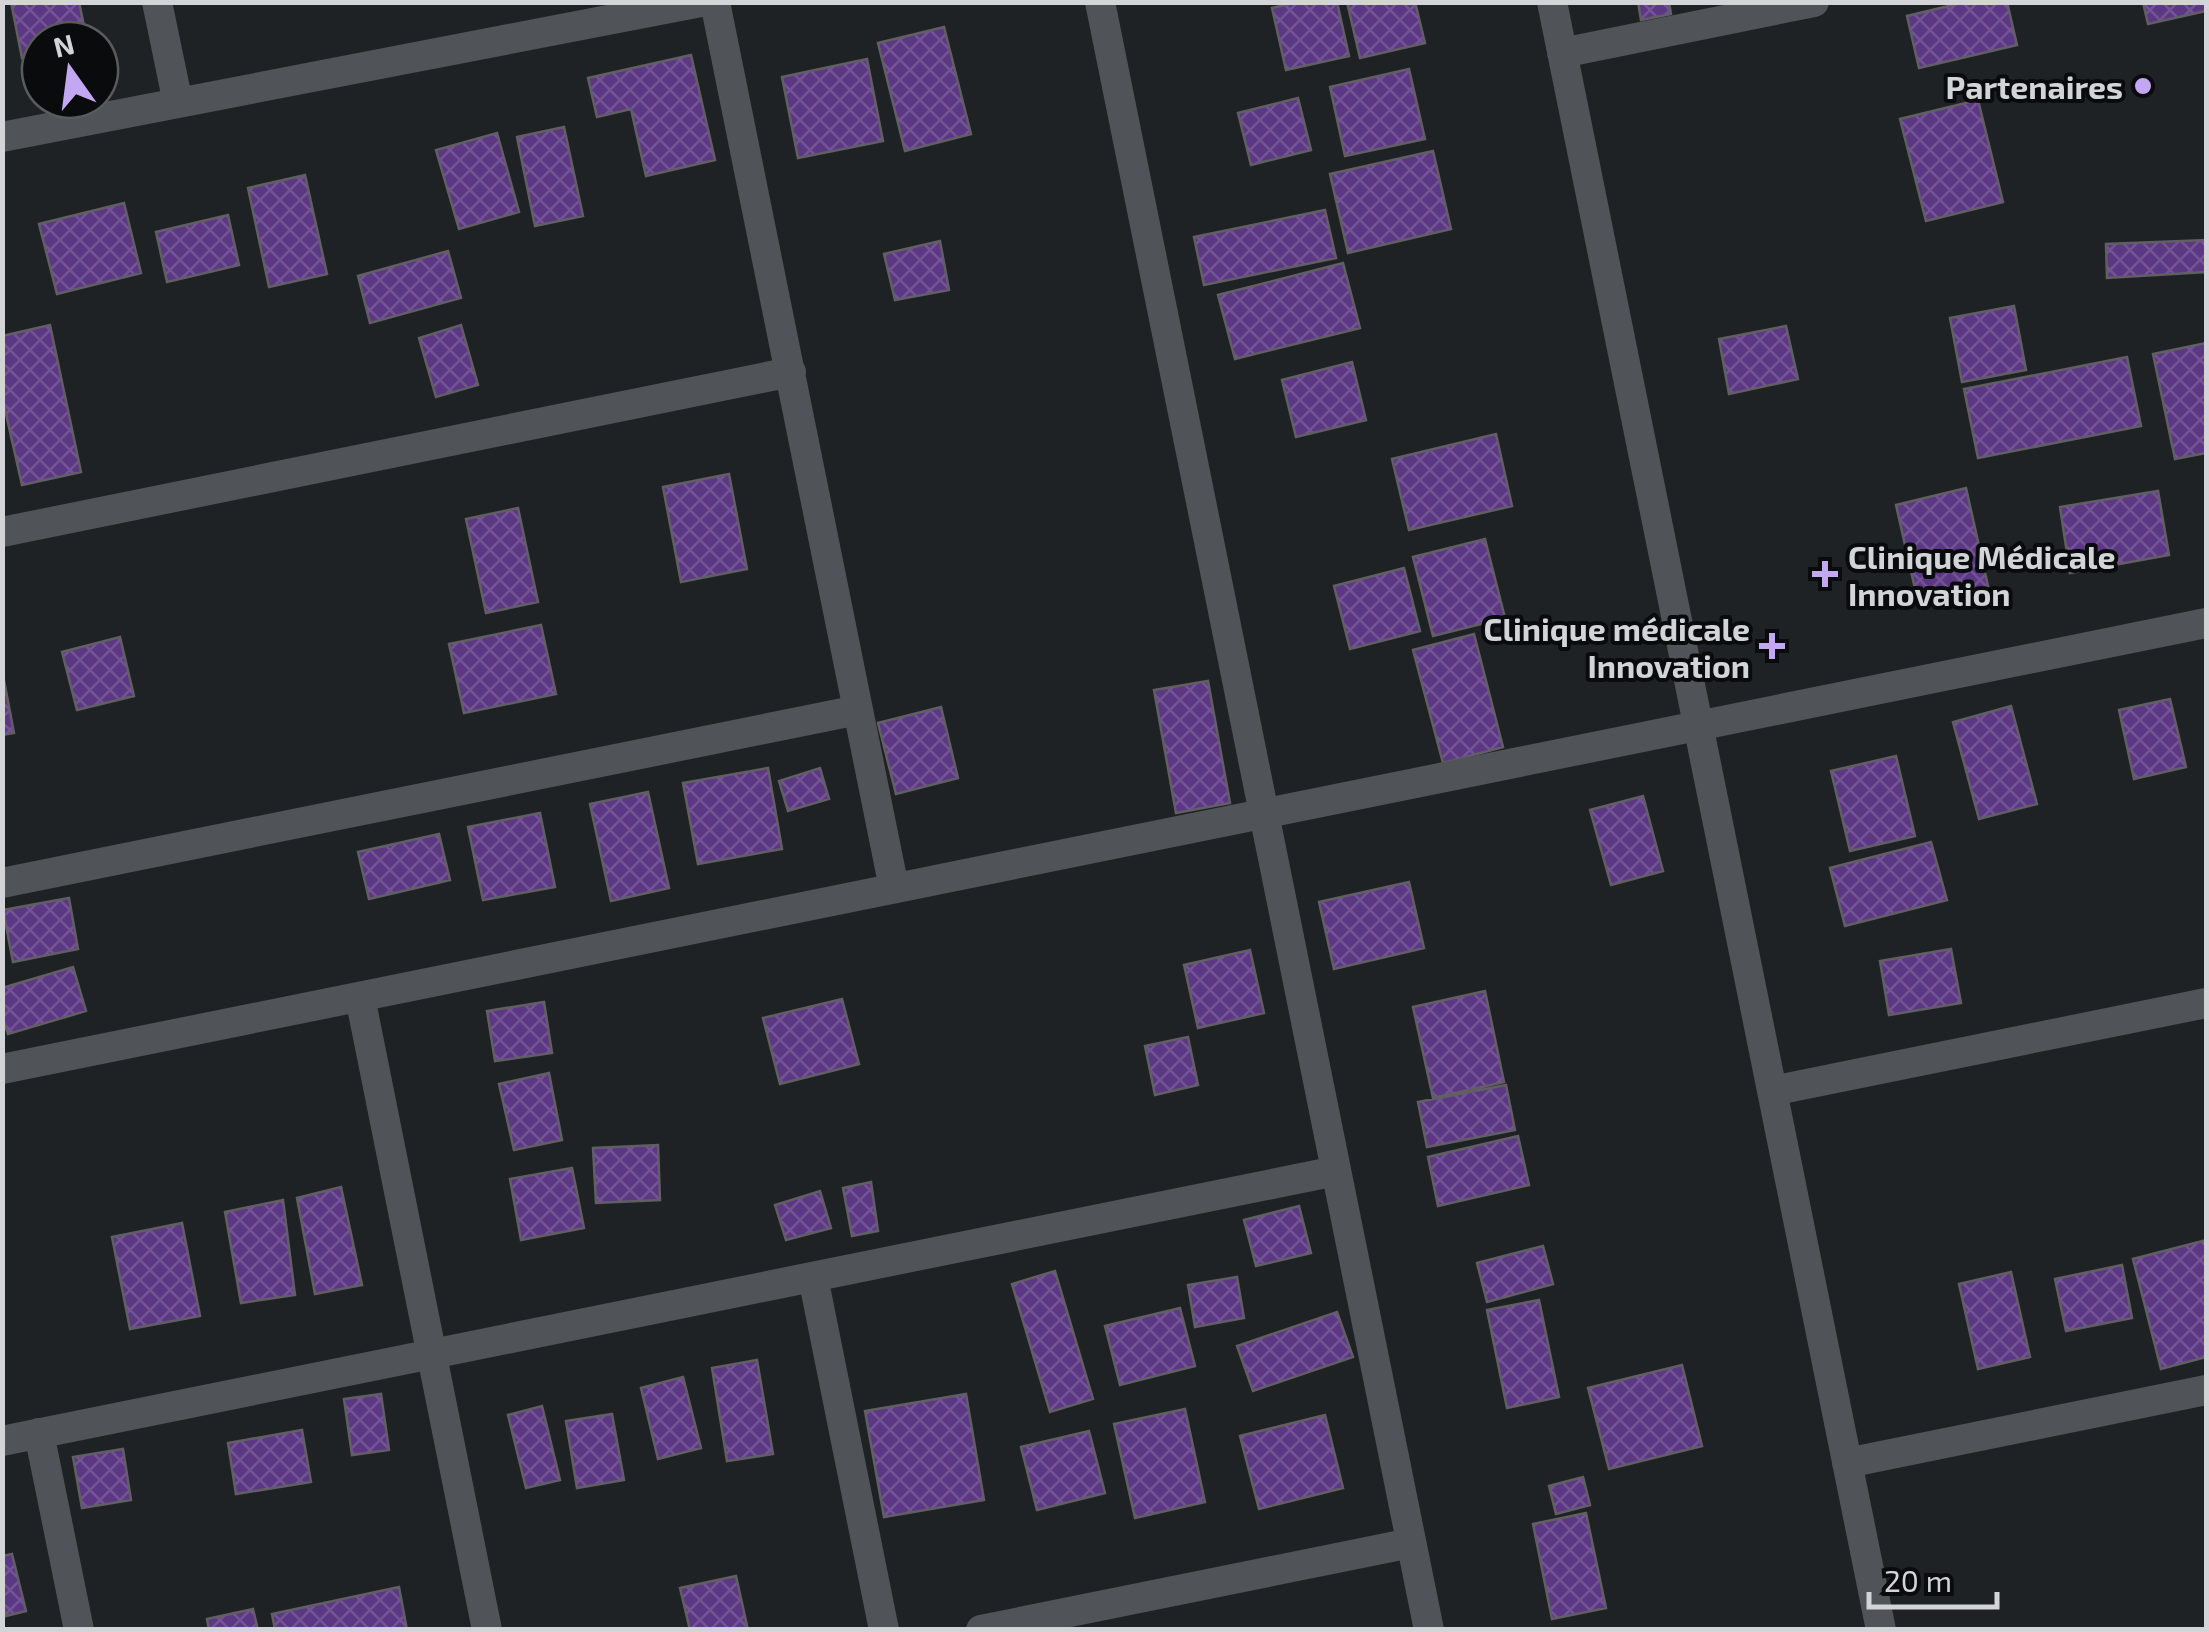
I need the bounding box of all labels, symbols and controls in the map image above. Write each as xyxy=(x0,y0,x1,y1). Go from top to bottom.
north arrow xyxy=(20,20,120,120)
text: N xyxy=(50,26,78,64)
place label: Partenaires xyxy=(1946,67,2123,105)
marker: Partenaires xyxy=(2132,75,2154,97)
place label: Clinique Médicale Innovation xyxy=(1848,537,2116,612)
marker: Clinique Médicale Innovation xyxy=(1812,561,1838,587)
place label: Clinique médicale Innovation xyxy=(1484,609,1750,684)
marker: Clinique médicale Innovation xyxy=(1759,633,1785,659)
scale bar xyxy=(1869,1547,1996,1609)
text: 20 m xyxy=(1884,1562,1952,1598)

